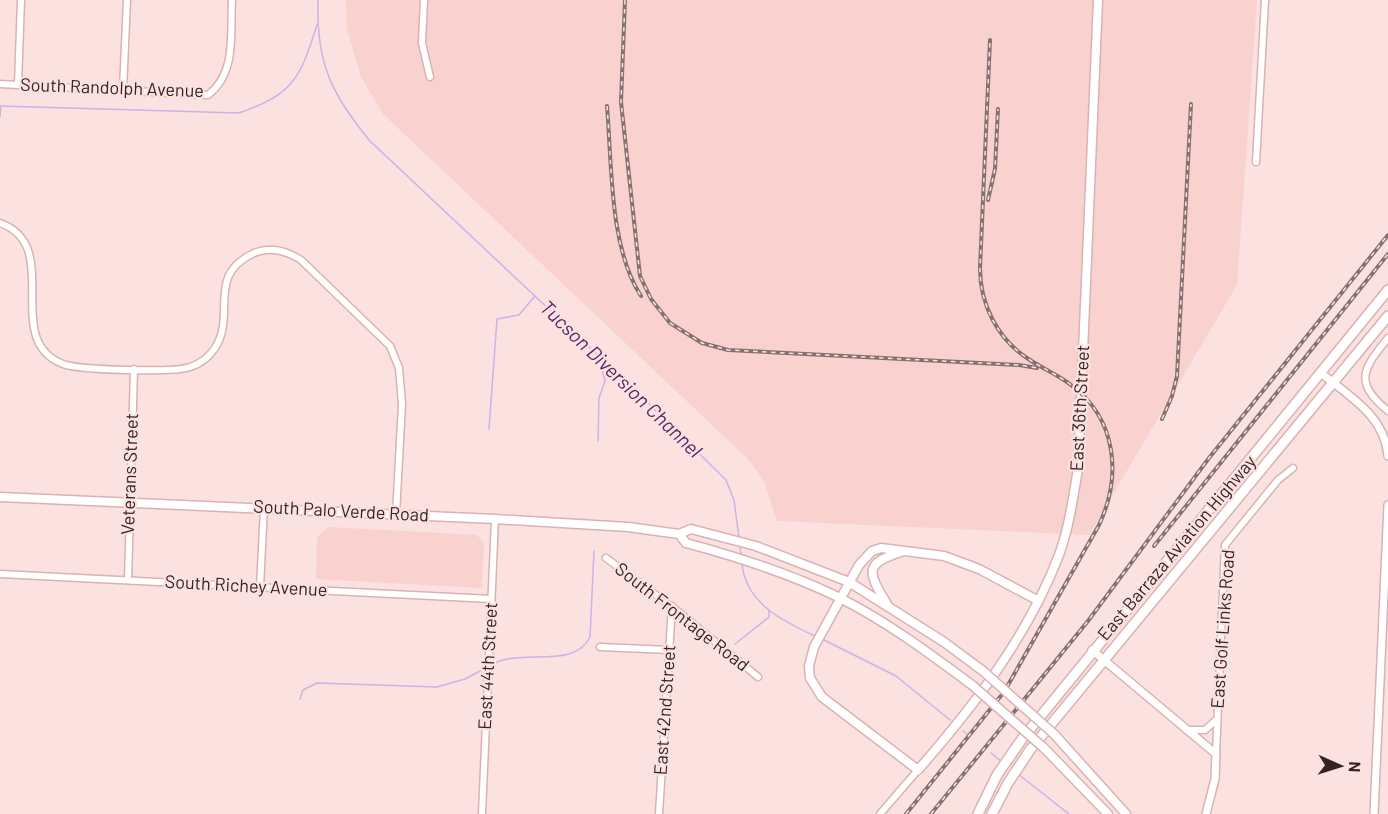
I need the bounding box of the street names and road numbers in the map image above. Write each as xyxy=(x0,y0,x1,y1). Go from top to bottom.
street label: South Randolph Avenue xyxy=(20,73,204,101)
street label: East 36th Street xyxy=(1065,344,1093,472)
street label: Veterans Street xyxy=(116,413,142,535)
street label: East Barraza Aviation Highway xyxy=(1092,450,1260,644)
street label: South Palo Verde Road xyxy=(253,494,429,526)
street label: East Golf Links Road xyxy=(1205,549,1239,709)
street label: South Frontage Road xyxy=(611,557,754,675)
street label: South Richey Avenue xyxy=(164,570,328,600)
street label: East 44th Street xyxy=(473,602,501,730)
street label: East 42nd Street xyxy=(648,644,680,776)

